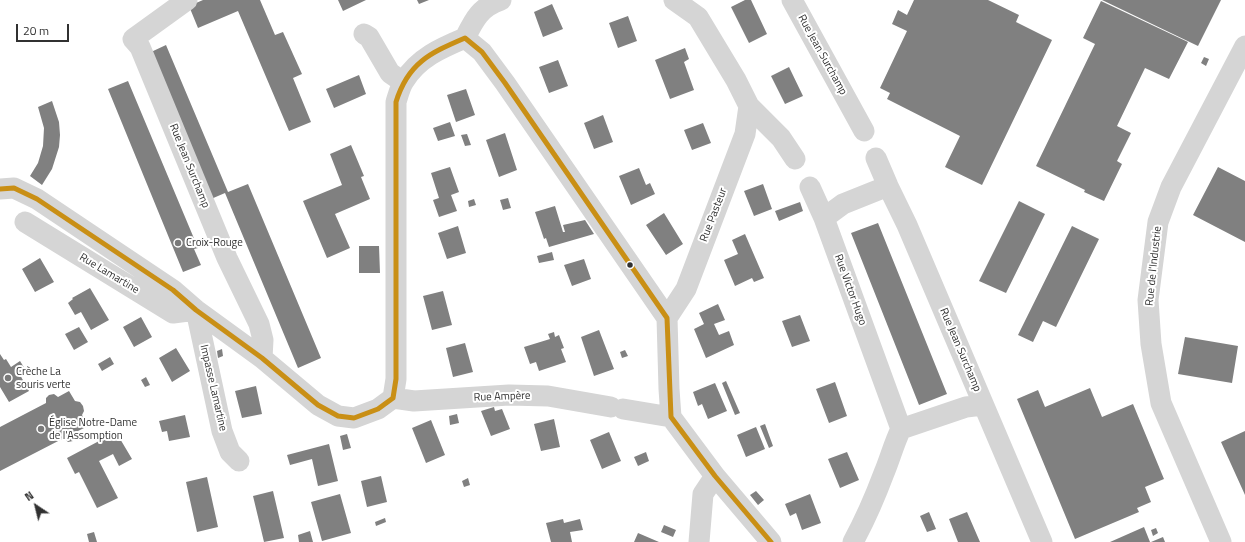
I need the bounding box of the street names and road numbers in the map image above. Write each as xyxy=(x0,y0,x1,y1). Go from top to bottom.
street label: Rue Jean Surchamp xyxy=(794,13,850,97)
street label: Rue Jean Surchamp xyxy=(166,122,212,210)
street label: Rue Pasteur xyxy=(698,186,730,244)
street label: Rue de l'Industrie xyxy=(1143,225,1165,307)
street label: Rue Lamartine xyxy=(77,251,141,297)
street label: Rue Victor Hugo xyxy=(831,253,869,327)
street label: Rue Jean Surchamp xyxy=(936,306,984,394)
street label: Impasse Lamartine xyxy=(197,343,229,433)
street label: Rue Ampère xyxy=(473,389,531,405)

